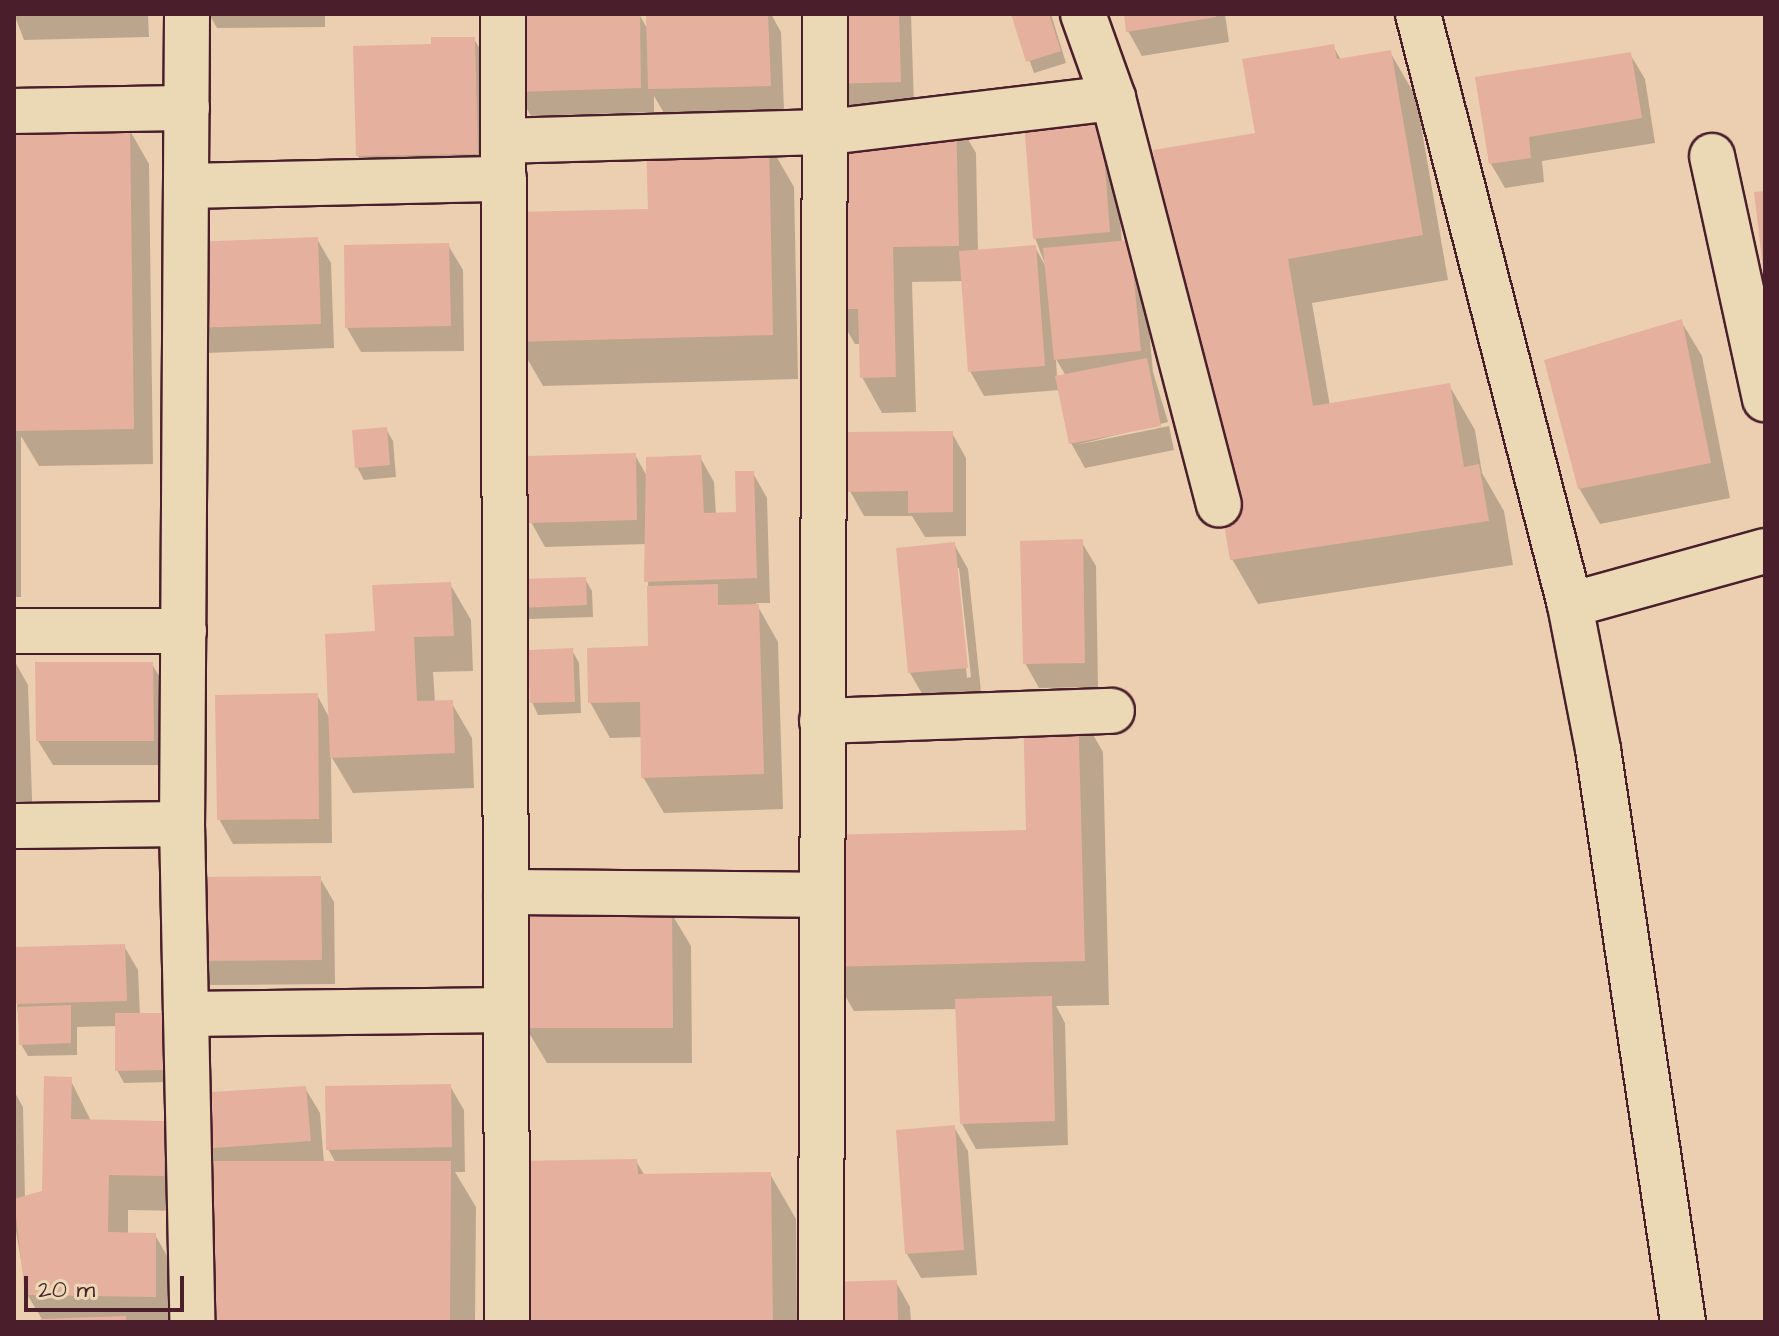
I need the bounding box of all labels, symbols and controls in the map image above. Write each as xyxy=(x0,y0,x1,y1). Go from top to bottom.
scale bar xyxy=(28,1260,188,1310)
text: 20 m xyxy=(38,1273,95,1307)

